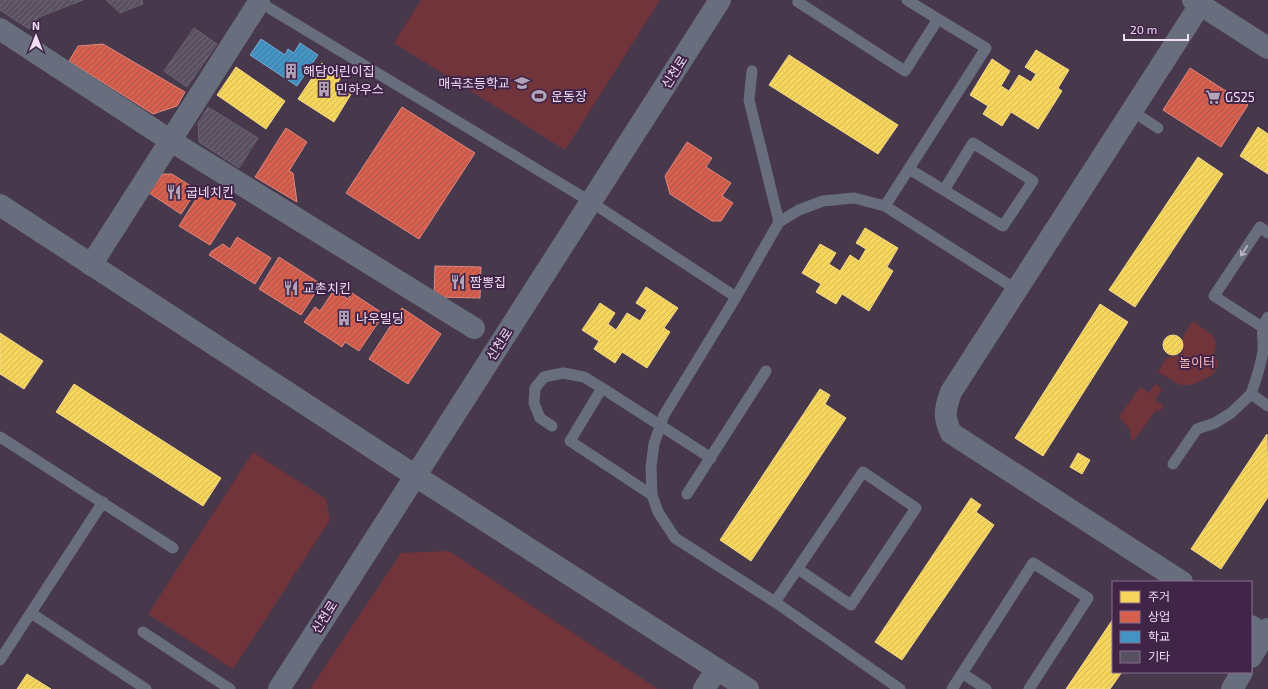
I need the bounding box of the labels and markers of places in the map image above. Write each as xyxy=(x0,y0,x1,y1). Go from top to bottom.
building icon: 해담어린이집 xyxy=(282,62,300,80)
place label: 해담어린이집 xyxy=(303,63,375,79)
school or university icon: 매곡초등학교 xyxy=(513,74,531,92)
place label: 매곡초등학교 xyxy=(438,75,510,91)
building icon: 민하우스 xyxy=(315,80,333,98)
place label: 민하우스 xyxy=(336,81,384,97)
sports icon: 운동장 xyxy=(530,87,548,105)
place label: 운동장 xyxy=(551,88,587,104)
supermarket icon: GS25 xyxy=(1204,88,1222,106)
place label: GS25 xyxy=(1225,89,1255,105)
restaurant icon: 굽네치킨 xyxy=(165,183,183,201)
place label: 굽네치킨 xyxy=(186,184,234,200)
restaurant icon: 짬뽕집 xyxy=(449,273,467,291)
place label: 짬뽕집 xyxy=(470,274,506,290)
restaurant icon: 교촌치킨 xyxy=(282,279,300,297)
place label: 교촌치킨 xyxy=(303,280,351,296)
building icon: 나우빌딩 xyxy=(335,309,353,327)
place label: 나우빌딩 xyxy=(356,310,404,326)

